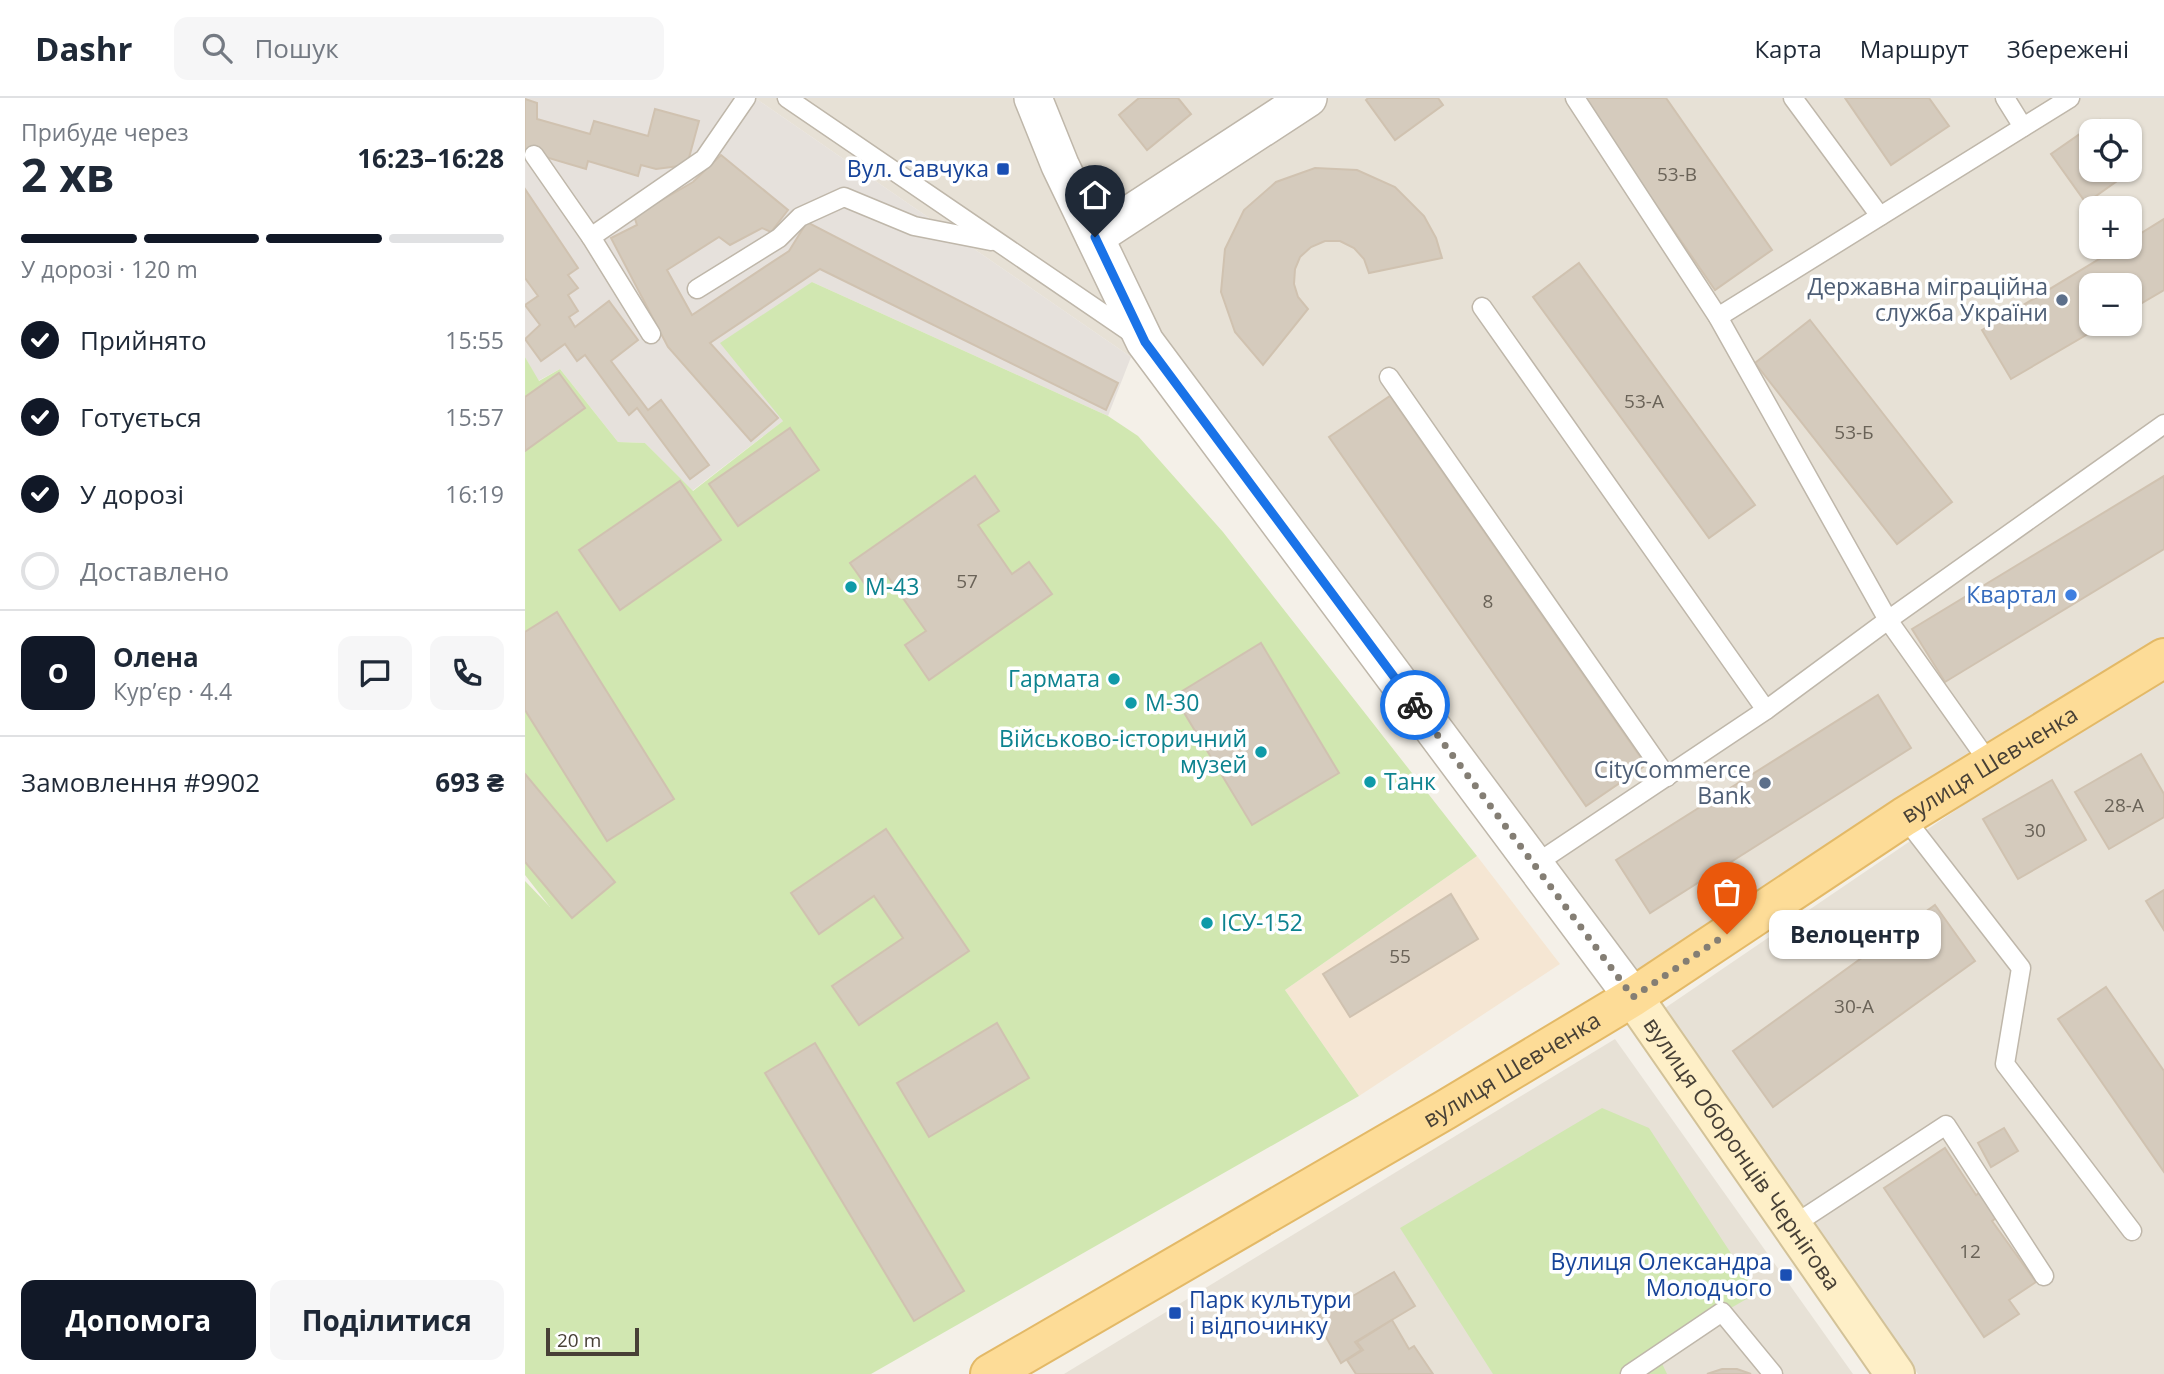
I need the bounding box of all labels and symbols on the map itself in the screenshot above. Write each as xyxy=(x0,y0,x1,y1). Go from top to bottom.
place label: Вул. Савчука xyxy=(847,152,989,184)
marker: Вул. Савчука xyxy=(995,161,1011,177)
house number: 53-В xyxy=(1657,161,1697,187)
pin xyxy=(1065,165,1125,237)
place label: Державна міграційна служба України xyxy=(1807,270,2048,328)
marker: Державна міграційна служба України xyxy=(2054,292,2070,308)
house number: 53-А xyxy=(1624,388,1664,414)
house number: 53-Б xyxy=(1834,419,1874,445)
house number: 57 xyxy=(956,568,978,594)
place label: М-43 xyxy=(865,570,919,602)
place label: Квартал xyxy=(1966,578,2057,610)
marker: М-43 xyxy=(843,579,859,595)
marker: Квартал xyxy=(2063,587,2079,603)
house number: 8 xyxy=(1483,588,1493,614)
place label: Гармата xyxy=(1008,662,1100,694)
courier xyxy=(1380,670,1450,740)
marker: Гармата xyxy=(1106,671,1122,687)
place label: М-30 xyxy=(1145,686,1199,718)
marker: М-30 xyxy=(1123,695,1139,711)
street label: вулиця Шевченка xyxy=(1895,698,2083,830)
place label: Військово-історичний музей xyxy=(999,722,1247,780)
marker: Військово-історичний музей xyxy=(1253,744,1269,760)
place label: CityCommerce Bank xyxy=(1594,753,1751,811)
place label: Танк xyxy=(1384,765,1436,797)
marker: Танк xyxy=(1362,774,1378,790)
marker: CityCommerce Bank xyxy=(1757,775,1773,791)
house number: 28-А xyxy=(2104,792,2144,818)
house number: 30 xyxy=(2024,817,2046,843)
pin xyxy=(1697,862,1757,934)
place label: ІСУ-152 xyxy=(1221,906,1303,938)
callout: Велоцентр xyxy=(1769,910,1941,958)
marker: ІСУ-152 xyxy=(1199,915,1215,931)
house number: 55 xyxy=(1389,943,1411,969)
house number: 30-А xyxy=(1834,993,1874,1019)
street label: вулиця Шевченка xyxy=(1417,1003,1606,1134)
street label: вулиця Оборонців Чернігова xyxy=(1637,1010,1849,1296)
house number: 12 xyxy=(1959,1238,1981,1264)
place label: Вулиця Олександра Молодчого xyxy=(1550,1245,1772,1303)
marker: Вулиця Олександра Молодчого xyxy=(1778,1267,1794,1283)
place label: Парк культури і відпочинку xyxy=(1189,1283,1352,1341)
marker: Парк культури і відпочинку xyxy=(1167,1305,1183,1321)
scale bar xyxy=(546,1325,639,1357)

